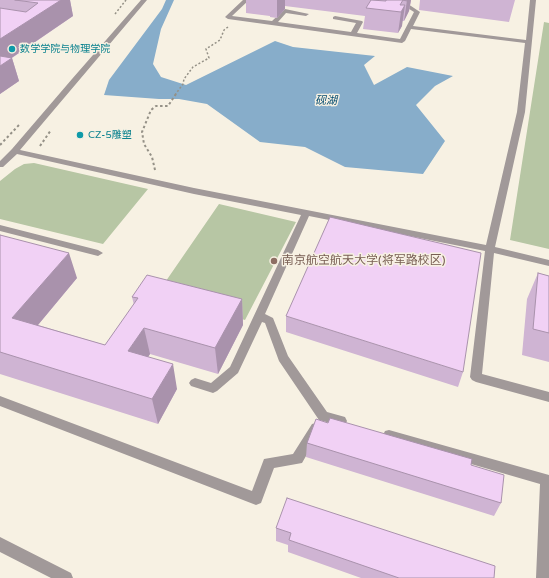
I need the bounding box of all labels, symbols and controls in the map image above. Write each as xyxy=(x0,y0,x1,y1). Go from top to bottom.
place label: 数学学院与物理学院 xyxy=(20,43,110,55)
marker: 数学学院与物理学院 xyxy=(7,44,17,54)
water label: 砚湖 xyxy=(315,94,337,108)
place label: CZ-5雕塑 xyxy=(88,129,132,141)
marker: CZ-5雕塑 xyxy=(75,130,85,140)
place label: 南京航空航天大学(将军路校区) xyxy=(282,254,445,268)
marker: 南京航空航天大学(将军路校区) xyxy=(269,256,279,266)

